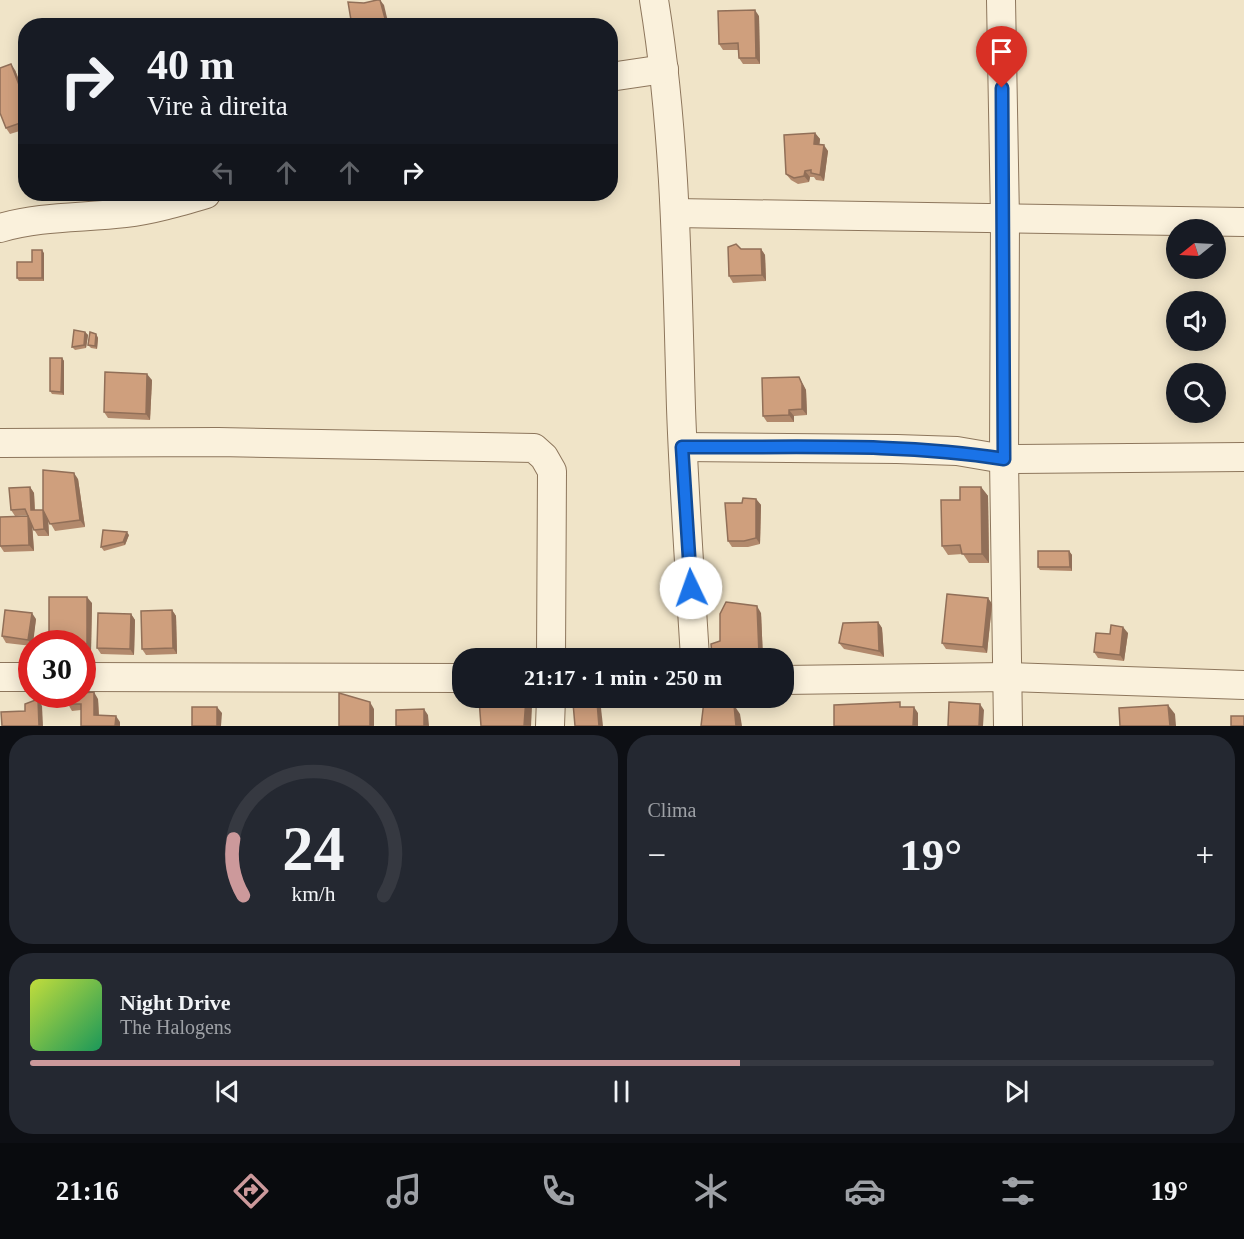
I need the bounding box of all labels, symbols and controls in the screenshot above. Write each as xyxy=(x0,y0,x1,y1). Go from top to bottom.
pin xyxy=(976,26,1027,88)
icon: arrive xyxy=(985,35,1018,68)
icon: right xyxy=(48,42,126,120)
text: 40 m xyxy=(147,42,235,88)
text: Vire à direita xyxy=(147,91,288,121)
icon: left xyxy=(207,156,240,189)
icon: ahead xyxy=(270,156,303,189)
icon: ahead xyxy=(333,156,366,189)
icon: right xyxy=(396,156,429,189)
north arrow xyxy=(1166,219,1226,279)
map controls xyxy=(1166,219,1226,423)
button: sound xyxy=(1166,291,1226,351)
button: search xyxy=(1166,363,1226,423)
position arrow xyxy=(659,556,723,620)
speed limit sign: 30 xyxy=(18,630,96,708)
text: 21:17 · 1 min · 250 m xyxy=(524,665,722,690)
text: Clima xyxy=(648,799,696,821)
text: 24 xyxy=(282,814,344,883)
text: 19° xyxy=(899,830,962,880)
text: − xyxy=(648,837,666,873)
text: + xyxy=(1195,837,1214,873)
text: km/h xyxy=(291,883,336,907)
text: Night Drive xyxy=(120,990,231,1015)
text: The Halogens xyxy=(120,1016,232,1038)
icon: previous xyxy=(211,1075,244,1108)
icon: pause xyxy=(605,1075,638,1108)
icon: next xyxy=(1000,1075,1033,1108)
icon: directions xyxy=(230,1170,272,1212)
icon: music xyxy=(383,1170,425,1212)
icon: phone xyxy=(537,1170,579,1212)
icon: climate xyxy=(690,1170,732,1212)
icon: car xyxy=(844,1170,886,1212)
icon: filters xyxy=(997,1170,1039,1212)
text: 21:16 xyxy=(56,1176,119,1206)
text: 19° xyxy=(1150,1176,1188,1206)

